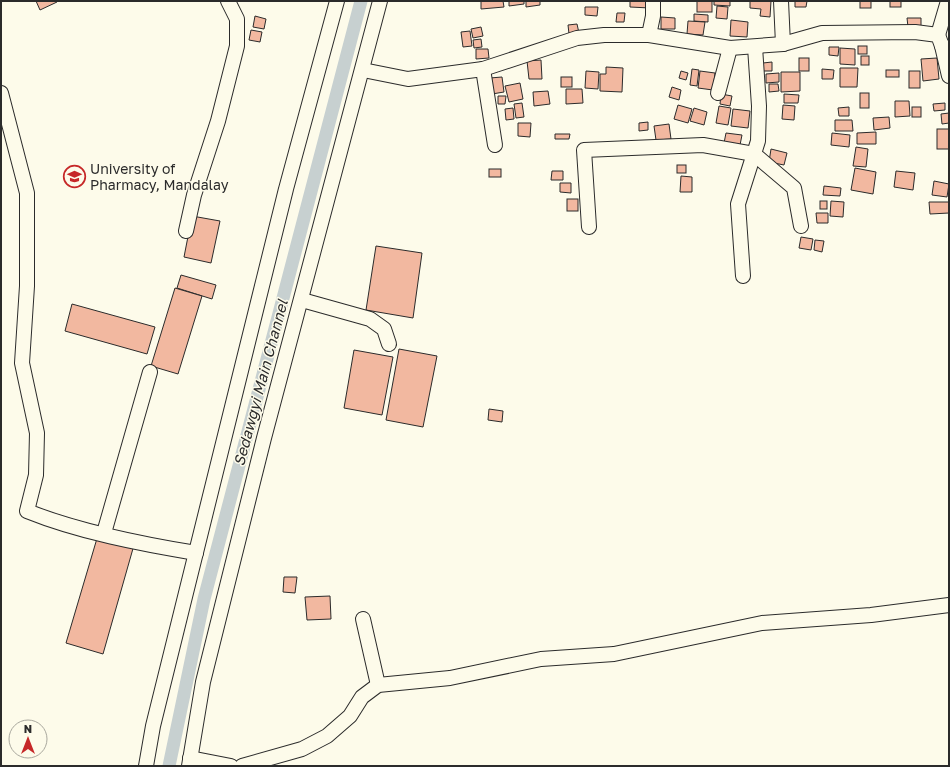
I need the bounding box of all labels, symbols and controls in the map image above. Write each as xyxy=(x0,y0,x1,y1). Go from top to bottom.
place label: University of Pharmacy, Mandalay xyxy=(90,160,229,193)
school or university icon: University of Pharmacy, Mandalay xyxy=(62,164,88,190)
water label: Sedawgyi Main Channel xyxy=(229,296,292,468)
north arrow xyxy=(8,719,48,759)
text: N xyxy=(24,722,32,735)

